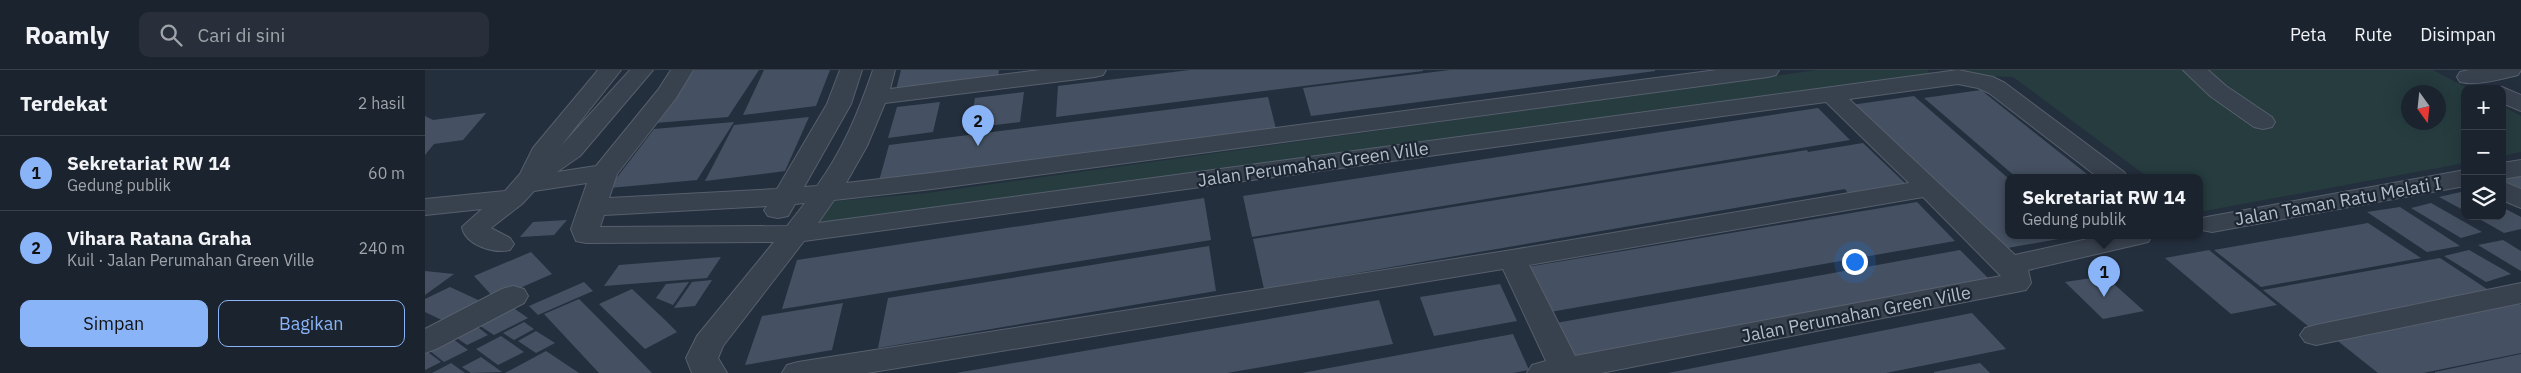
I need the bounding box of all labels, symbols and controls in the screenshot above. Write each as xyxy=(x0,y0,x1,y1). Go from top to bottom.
search box xyxy=(139,12,489,57)
text: Roamly xyxy=(25,19,109,51)
icon: search xyxy=(157,21,185,49)
text: Cari di sini xyxy=(197,23,285,47)
text: Peta xyxy=(2290,23,2326,46)
text: Rute xyxy=(2354,23,2392,46)
text: Disimpan xyxy=(2420,23,2496,46)
north arrow xyxy=(2401,85,2446,130)
map controls xyxy=(2461,85,2506,220)
button: + xyxy=(2461,85,2506,130)
text: Terdekat xyxy=(20,89,108,117)
text: 2 hasil xyxy=(358,93,405,113)
pin: 2 xyxy=(962,105,994,146)
button: − xyxy=(2461,130,2506,175)
street label: Jalan Perumahan Green Ville xyxy=(1196,136,1430,192)
text: Sekretariat RW 14 xyxy=(67,151,231,175)
text: 1 xyxy=(31,163,41,183)
text: 60 m xyxy=(368,163,405,183)
street label: Jalan Taman Ratu Melati I xyxy=(2233,172,2443,230)
popup xyxy=(2005,174,2203,239)
text: Gedung publik xyxy=(67,175,171,195)
button: layers xyxy=(2461,175,2506,220)
text: Sekretariat RW 14 xyxy=(2022,185,2186,209)
text: Gedung publik xyxy=(2022,209,2126,229)
text: Vihara Ratana Graha xyxy=(67,226,252,250)
text: 2 xyxy=(31,238,41,258)
text: 240 m xyxy=(358,238,405,258)
your location xyxy=(1842,249,1868,275)
text: Kuil · Jalan Perumahan Green Ville xyxy=(67,250,314,270)
pin: 1 xyxy=(2088,256,2120,297)
street label: Jalan Perumahan Green Ville xyxy=(1739,280,1973,348)
button: Simpan xyxy=(20,300,208,347)
button: Bagikan xyxy=(218,300,405,347)

